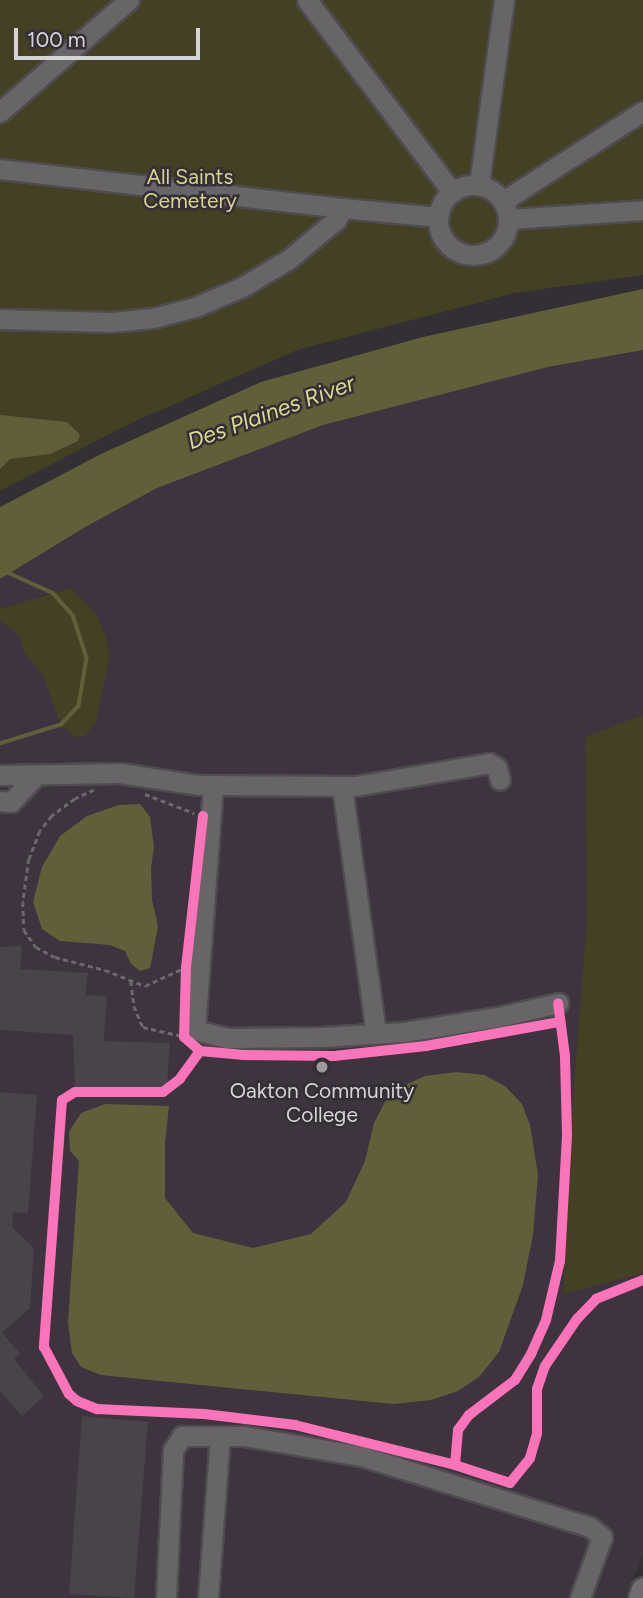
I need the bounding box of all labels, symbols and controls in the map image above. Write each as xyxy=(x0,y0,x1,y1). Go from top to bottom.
scale bar xyxy=(18,14,203,58)
text: 100 m xyxy=(27,27,86,52)
park label: All Saints Cemetery xyxy=(143,164,237,214)
water label: Des Plaines River xyxy=(184,369,358,455)
marker: Oakton Community College xyxy=(314,1059,330,1075)
place label: Oakton Community College xyxy=(230,1078,414,1128)

